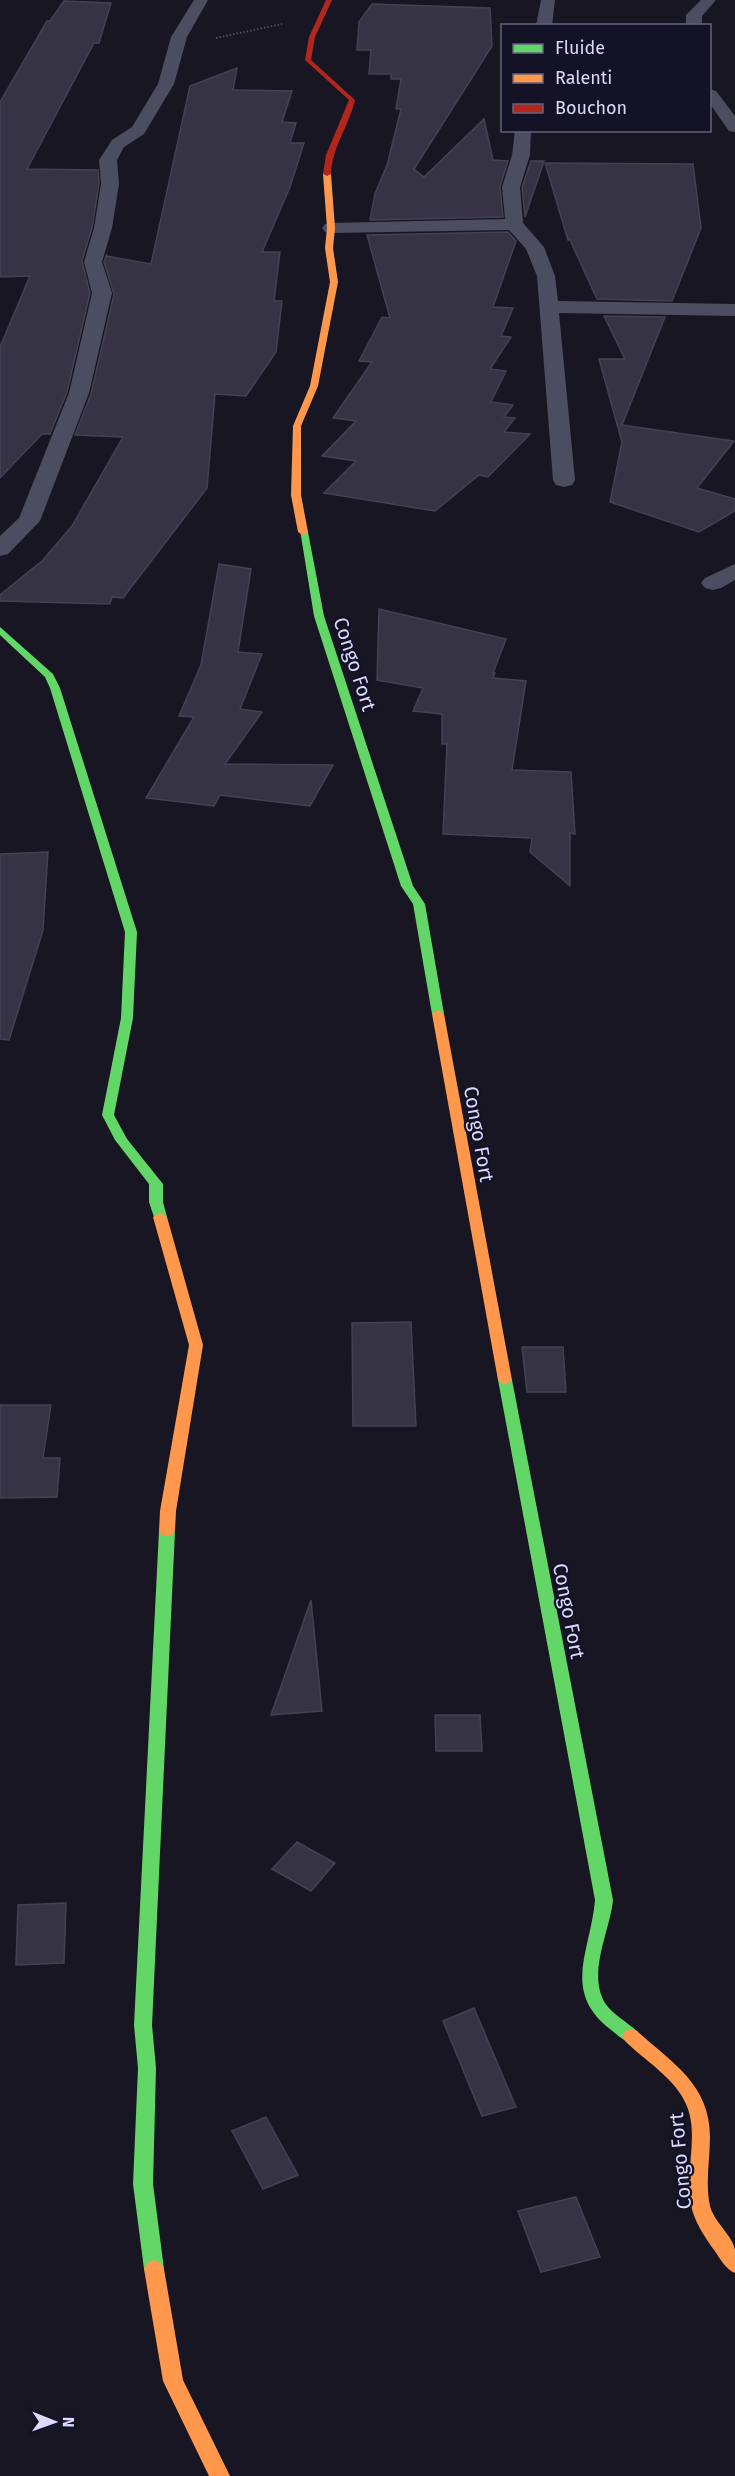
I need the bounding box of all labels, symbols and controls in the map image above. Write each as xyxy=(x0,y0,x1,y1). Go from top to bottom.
legend xyxy=(501,24,711,132)
text: Fluide xyxy=(555,37,605,59)
text: Ralenti xyxy=(555,67,612,89)
text: Bouchon xyxy=(555,97,627,119)
street label: Congo Fort xyxy=(329,614,382,715)
street label: Congo Fort xyxy=(459,1084,499,1185)
street label: Congo Fort xyxy=(548,1561,590,1662)
street label: Congo Fort xyxy=(664,2111,696,2210)
north arrow xyxy=(24,2392,84,2452)
text: N xyxy=(59,2417,78,2428)

